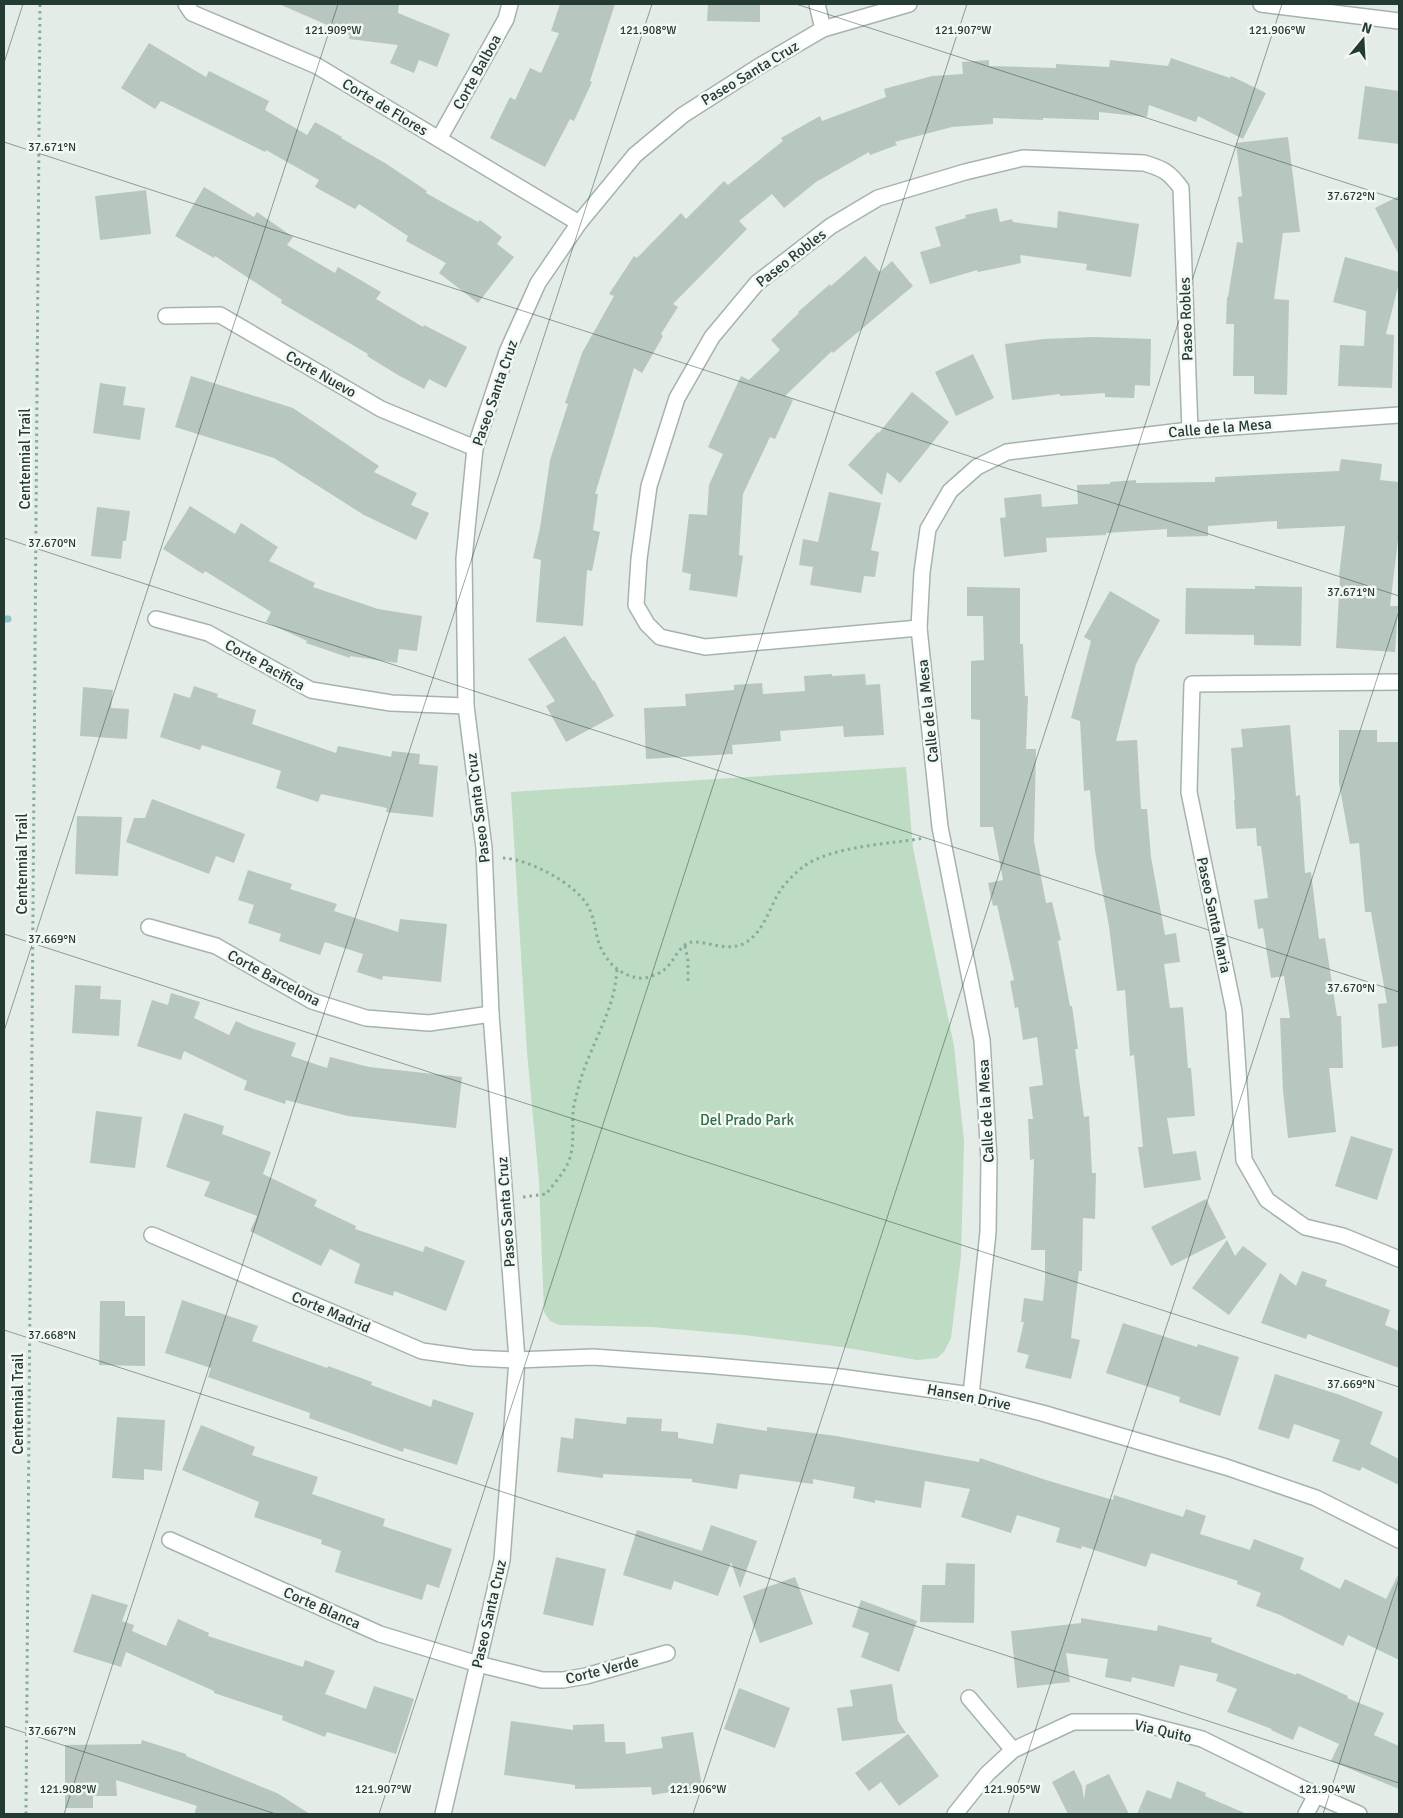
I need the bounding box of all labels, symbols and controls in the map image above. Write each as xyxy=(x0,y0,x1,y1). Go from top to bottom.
north arrow xyxy=(1338,15,1388,65)
text: N xyxy=(1360,19,1374,38)
text: 121.909°W xyxy=(305,23,361,38)
text: 121.908°W xyxy=(620,23,676,38)
text: 121.907°W xyxy=(935,23,991,38)
text: 121.906°W xyxy=(1249,23,1305,38)
street label: Corte Balboa xyxy=(449,31,505,113)
street label: Paseo Santa Cruz xyxy=(698,37,802,109)
street label: Corte de Flores xyxy=(339,74,431,140)
text: 37.671°N xyxy=(28,140,76,155)
text: 37.672°N xyxy=(1327,189,1375,204)
street label: Paseo Robles xyxy=(752,225,830,291)
street label: Paseo Robles xyxy=(1176,276,1196,361)
street label: Paseo Santa Cruz xyxy=(468,337,522,448)
street label: Corte Nuevo xyxy=(282,347,360,402)
street label: Centennial Trail xyxy=(16,408,34,510)
street label: Calle de la Mesa xyxy=(1168,415,1272,441)
text: 37.670°N xyxy=(28,536,76,551)
text: 37.671°N xyxy=(1327,585,1375,600)
street label: Corte Pacifica xyxy=(222,636,308,694)
street label: Calle de la Mesa xyxy=(914,658,942,764)
street label: Paseo Santa Cruz xyxy=(462,752,494,864)
street label: Centennial Trail xyxy=(13,813,31,915)
street label: Paseo Santa Maria xyxy=(1193,855,1235,975)
text: 37.669°N xyxy=(28,932,76,947)
street label: Corte Barcelona xyxy=(224,946,324,1010)
text: 37.670°N xyxy=(1327,981,1375,996)
street label: Calle de la Mesa xyxy=(974,1059,998,1163)
park label: Del Prado Park xyxy=(700,1111,794,1129)
street label: Paseo Santa Cruz xyxy=(493,1156,519,1268)
street label: Corte Madrid xyxy=(289,1287,373,1337)
text: 37.668°N xyxy=(28,1328,76,1343)
street label: Centennial Trail xyxy=(9,1353,27,1455)
text: 37.669°N xyxy=(1327,1377,1375,1392)
street label: Hansen Drive xyxy=(926,1380,1012,1414)
street label: Paseo Santa Cruz xyxy=(468,1558,510,1670)
street label: Corte Blanca xyxy=(281,1583,363,1633)
street label: Corte Verde xyxy=(564,1652,640,1688)
street label: Via Quito xyxy=(1133,1716,1194,1746)
text: 37.667°N xyxy=(28,1724,76,1739)
text: 121.908°W xyxy=(40,1782,96,1797)
text: 121.907°W xyxy=(355,1782,411,1797)
text: 121.906°W xyxy=(670,1782,726,1797)
text: 121.905°W xyxy=(984,1782,1040,1797)
text: 121.904°W xyxy=(1299,1782,1355,1797)

